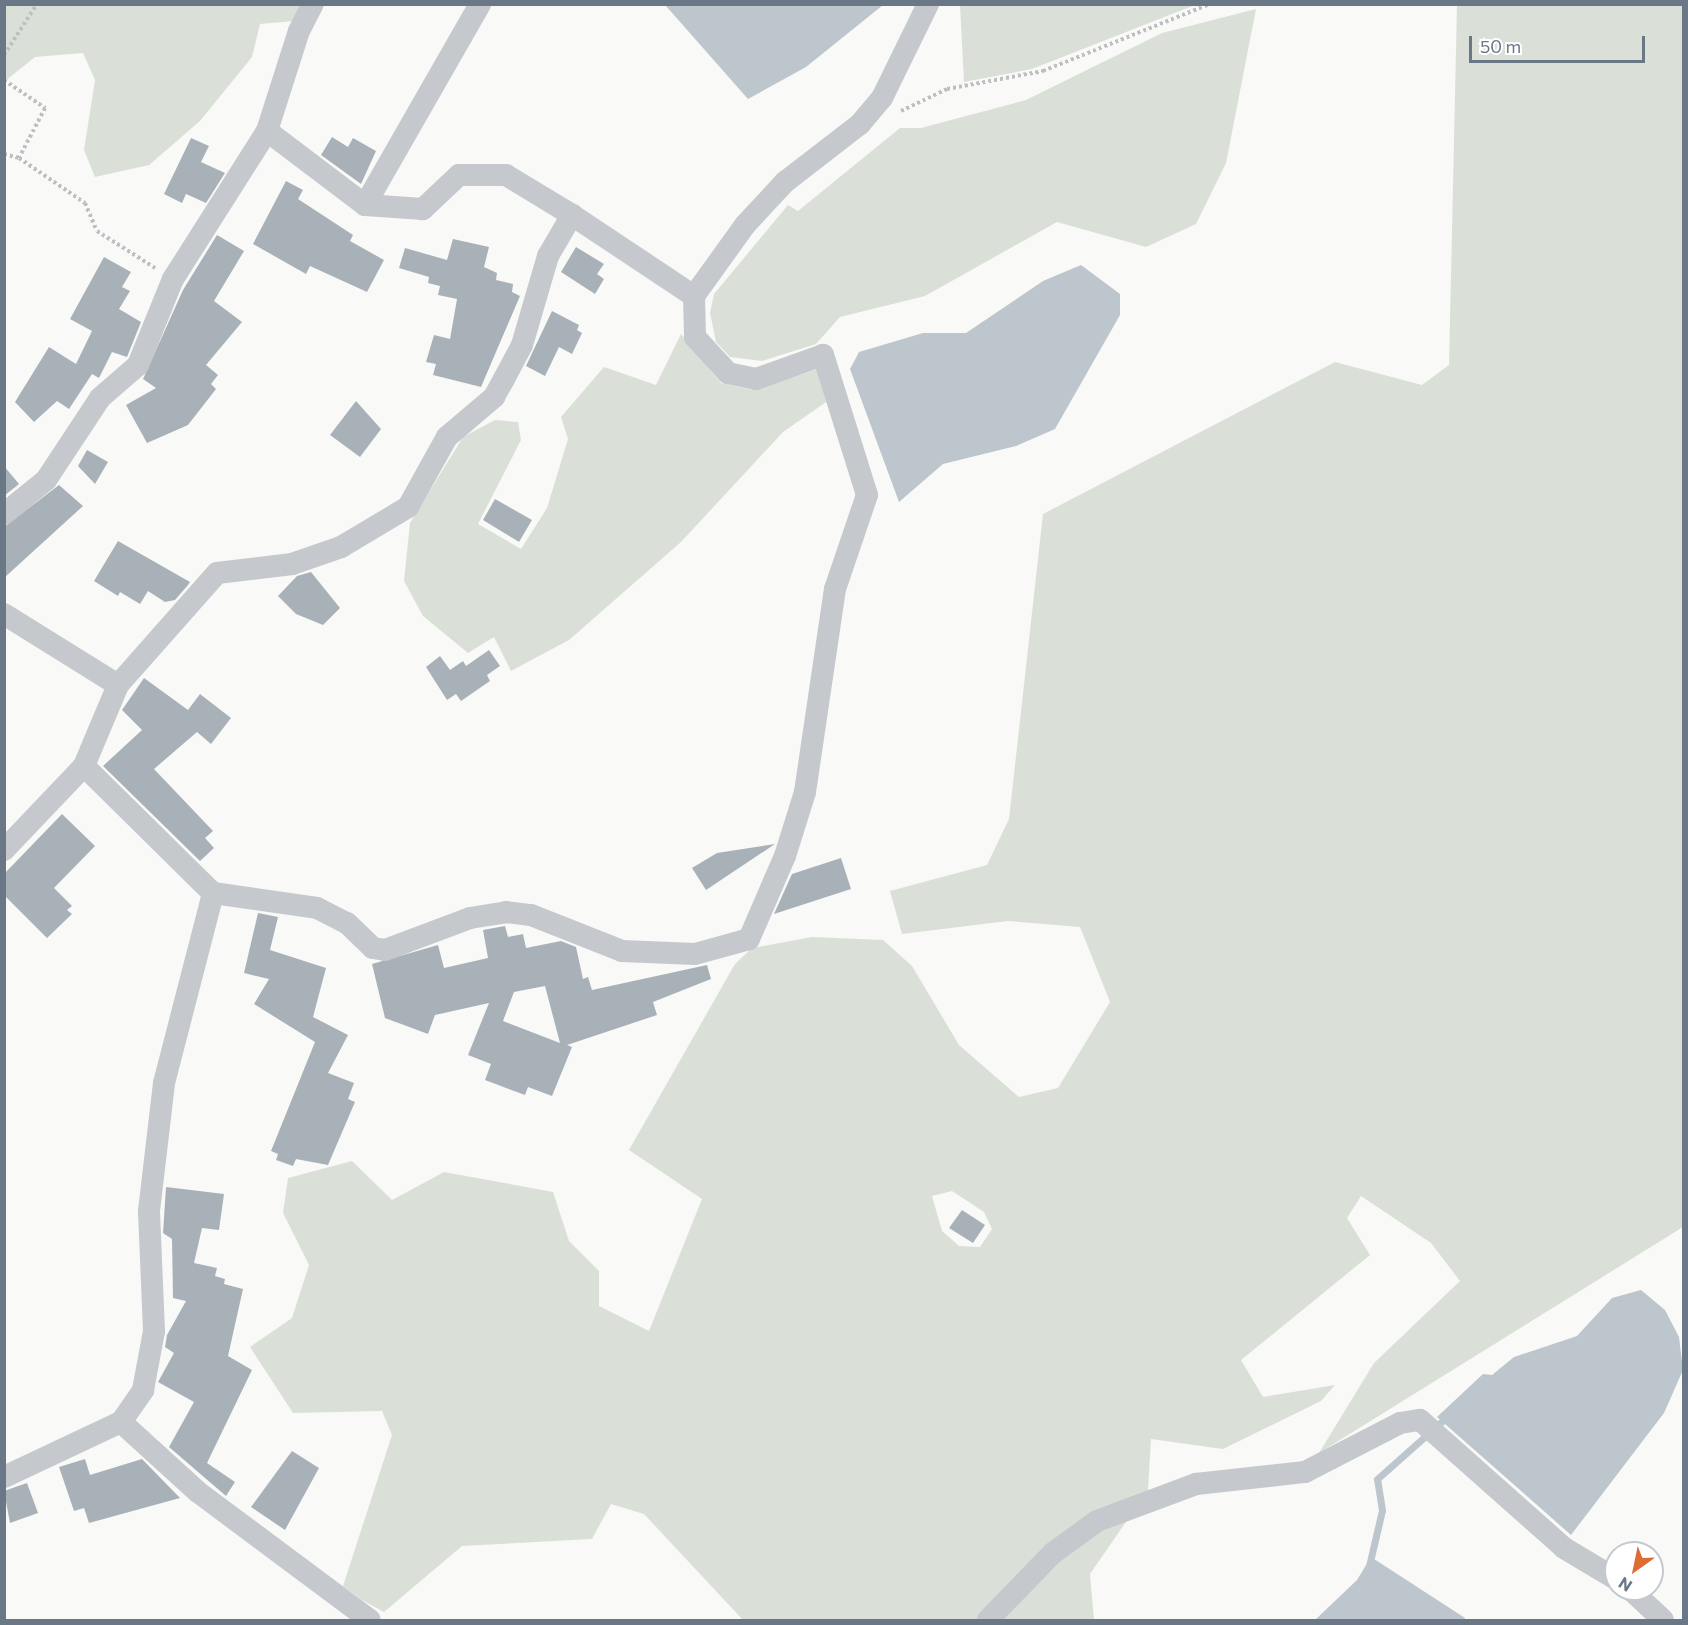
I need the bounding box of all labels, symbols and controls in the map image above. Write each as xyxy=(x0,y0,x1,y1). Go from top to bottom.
scale bar xyxy=(1472,24,1648,62)
text: 50 m xyxy=(1480,35,1521,57)
north arrow xyxy=(1604,1541,1664,1601)
text: N xyxy=(1615,1574,1635,1596)

